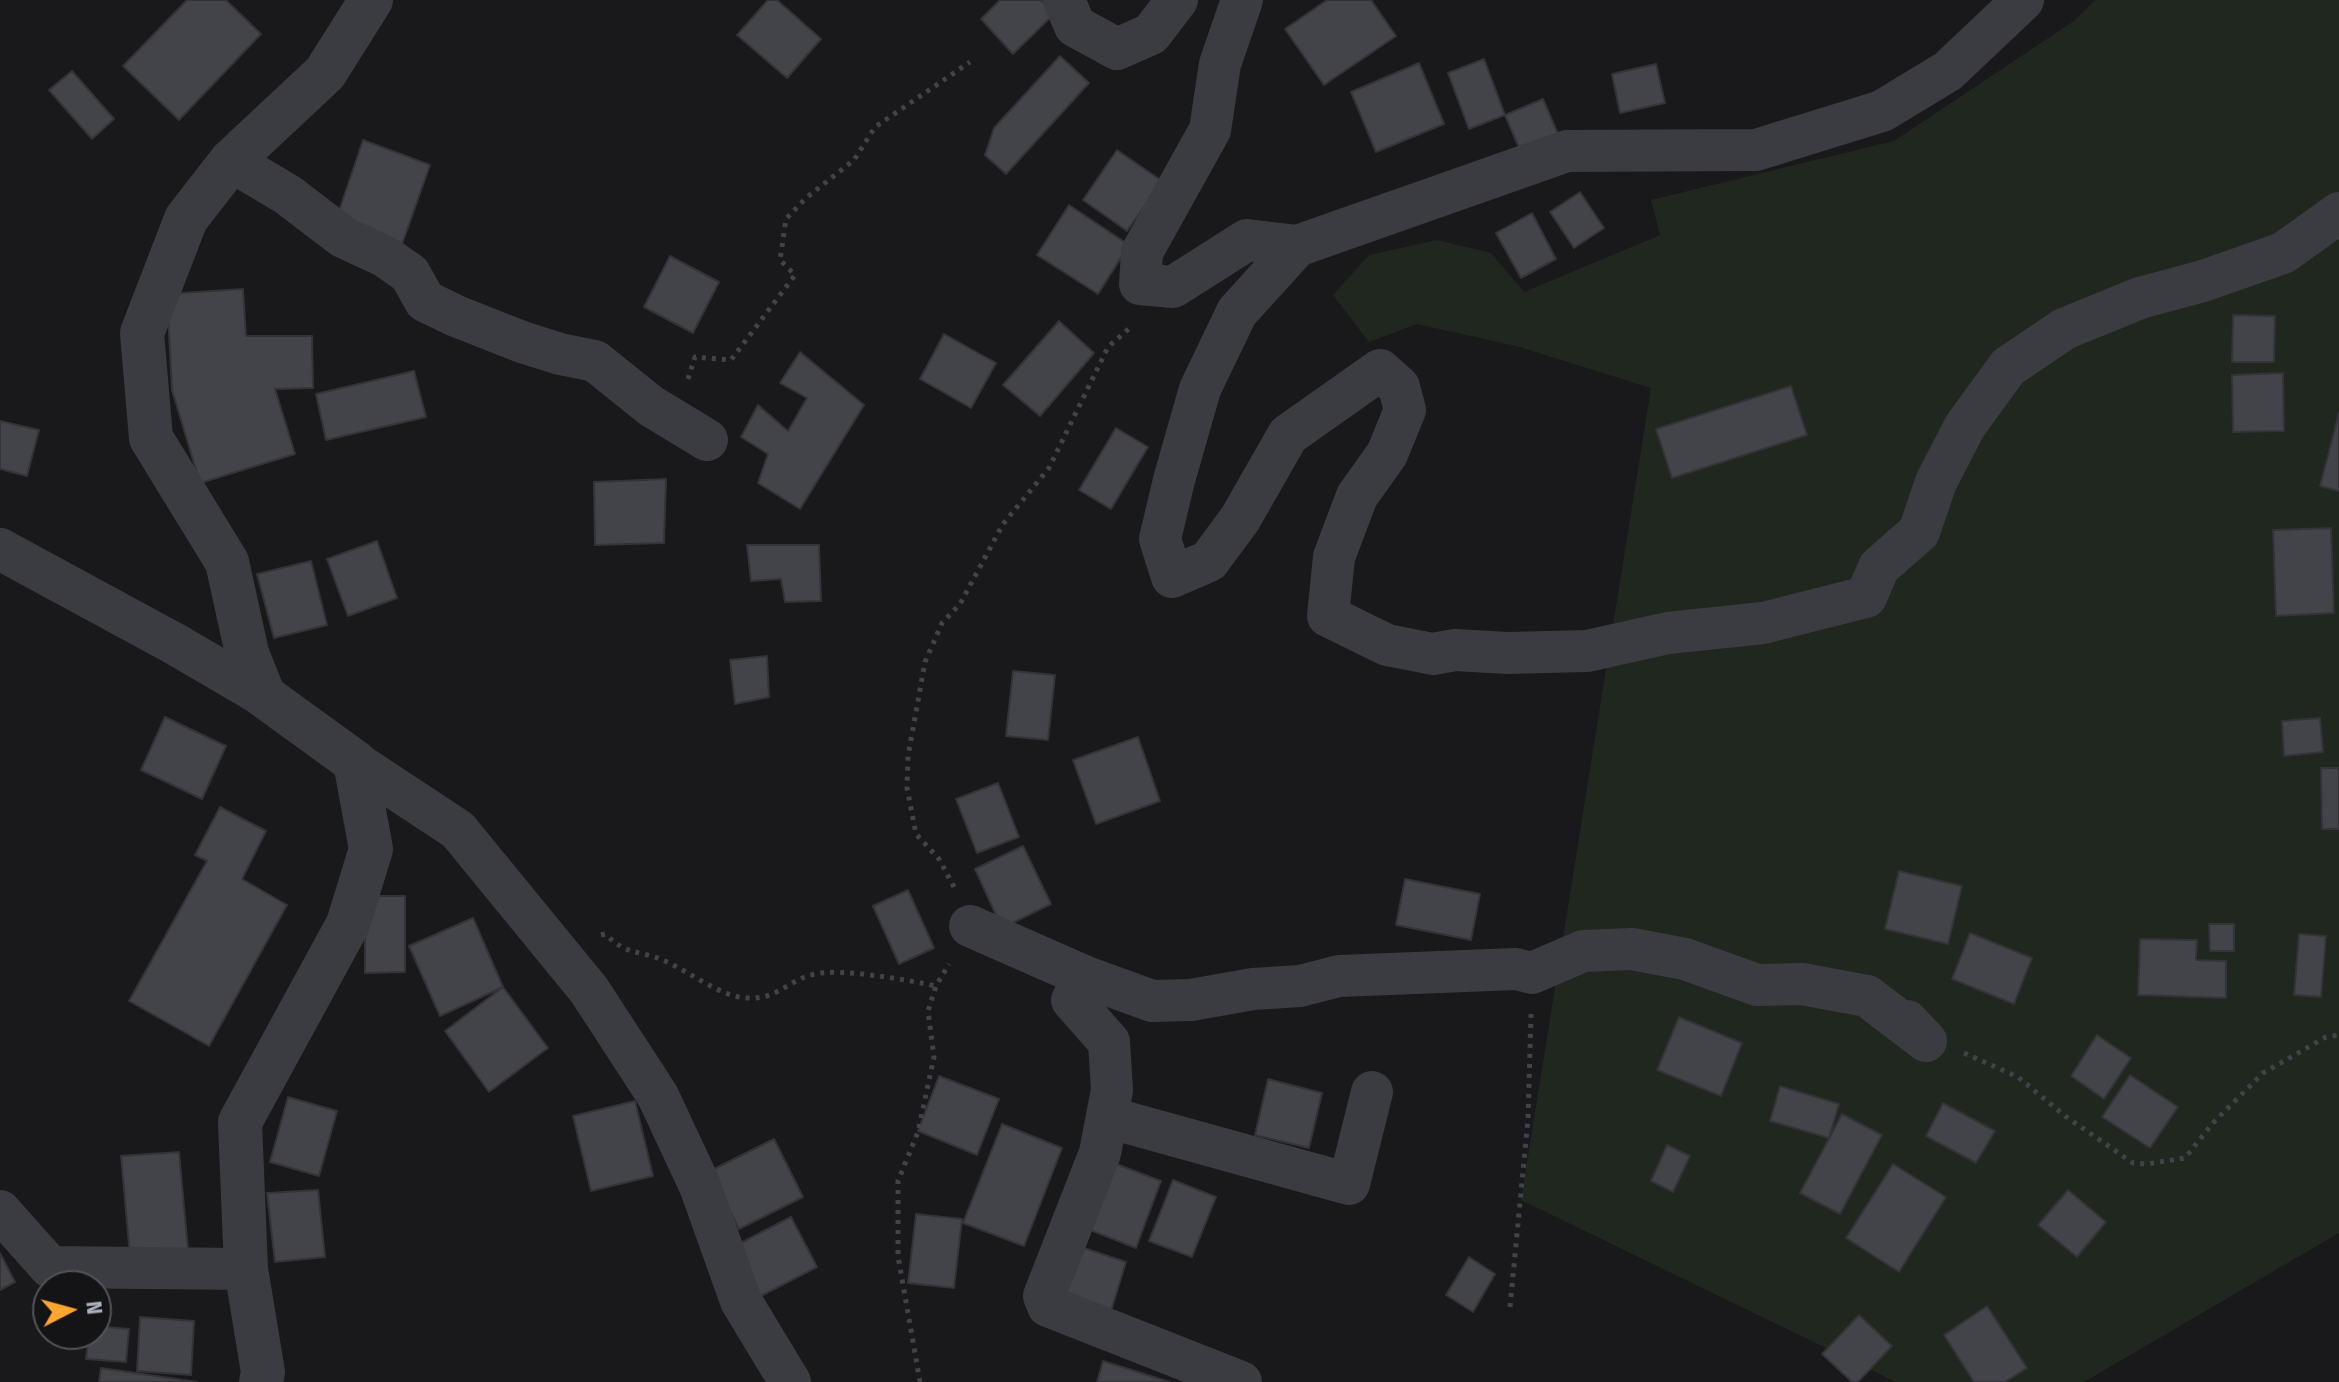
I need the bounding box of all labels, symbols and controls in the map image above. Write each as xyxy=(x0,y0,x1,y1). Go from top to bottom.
north arrow xyxy=(32,1270,112,1350)
text: N xyxy=(80,1300,108,1316)

